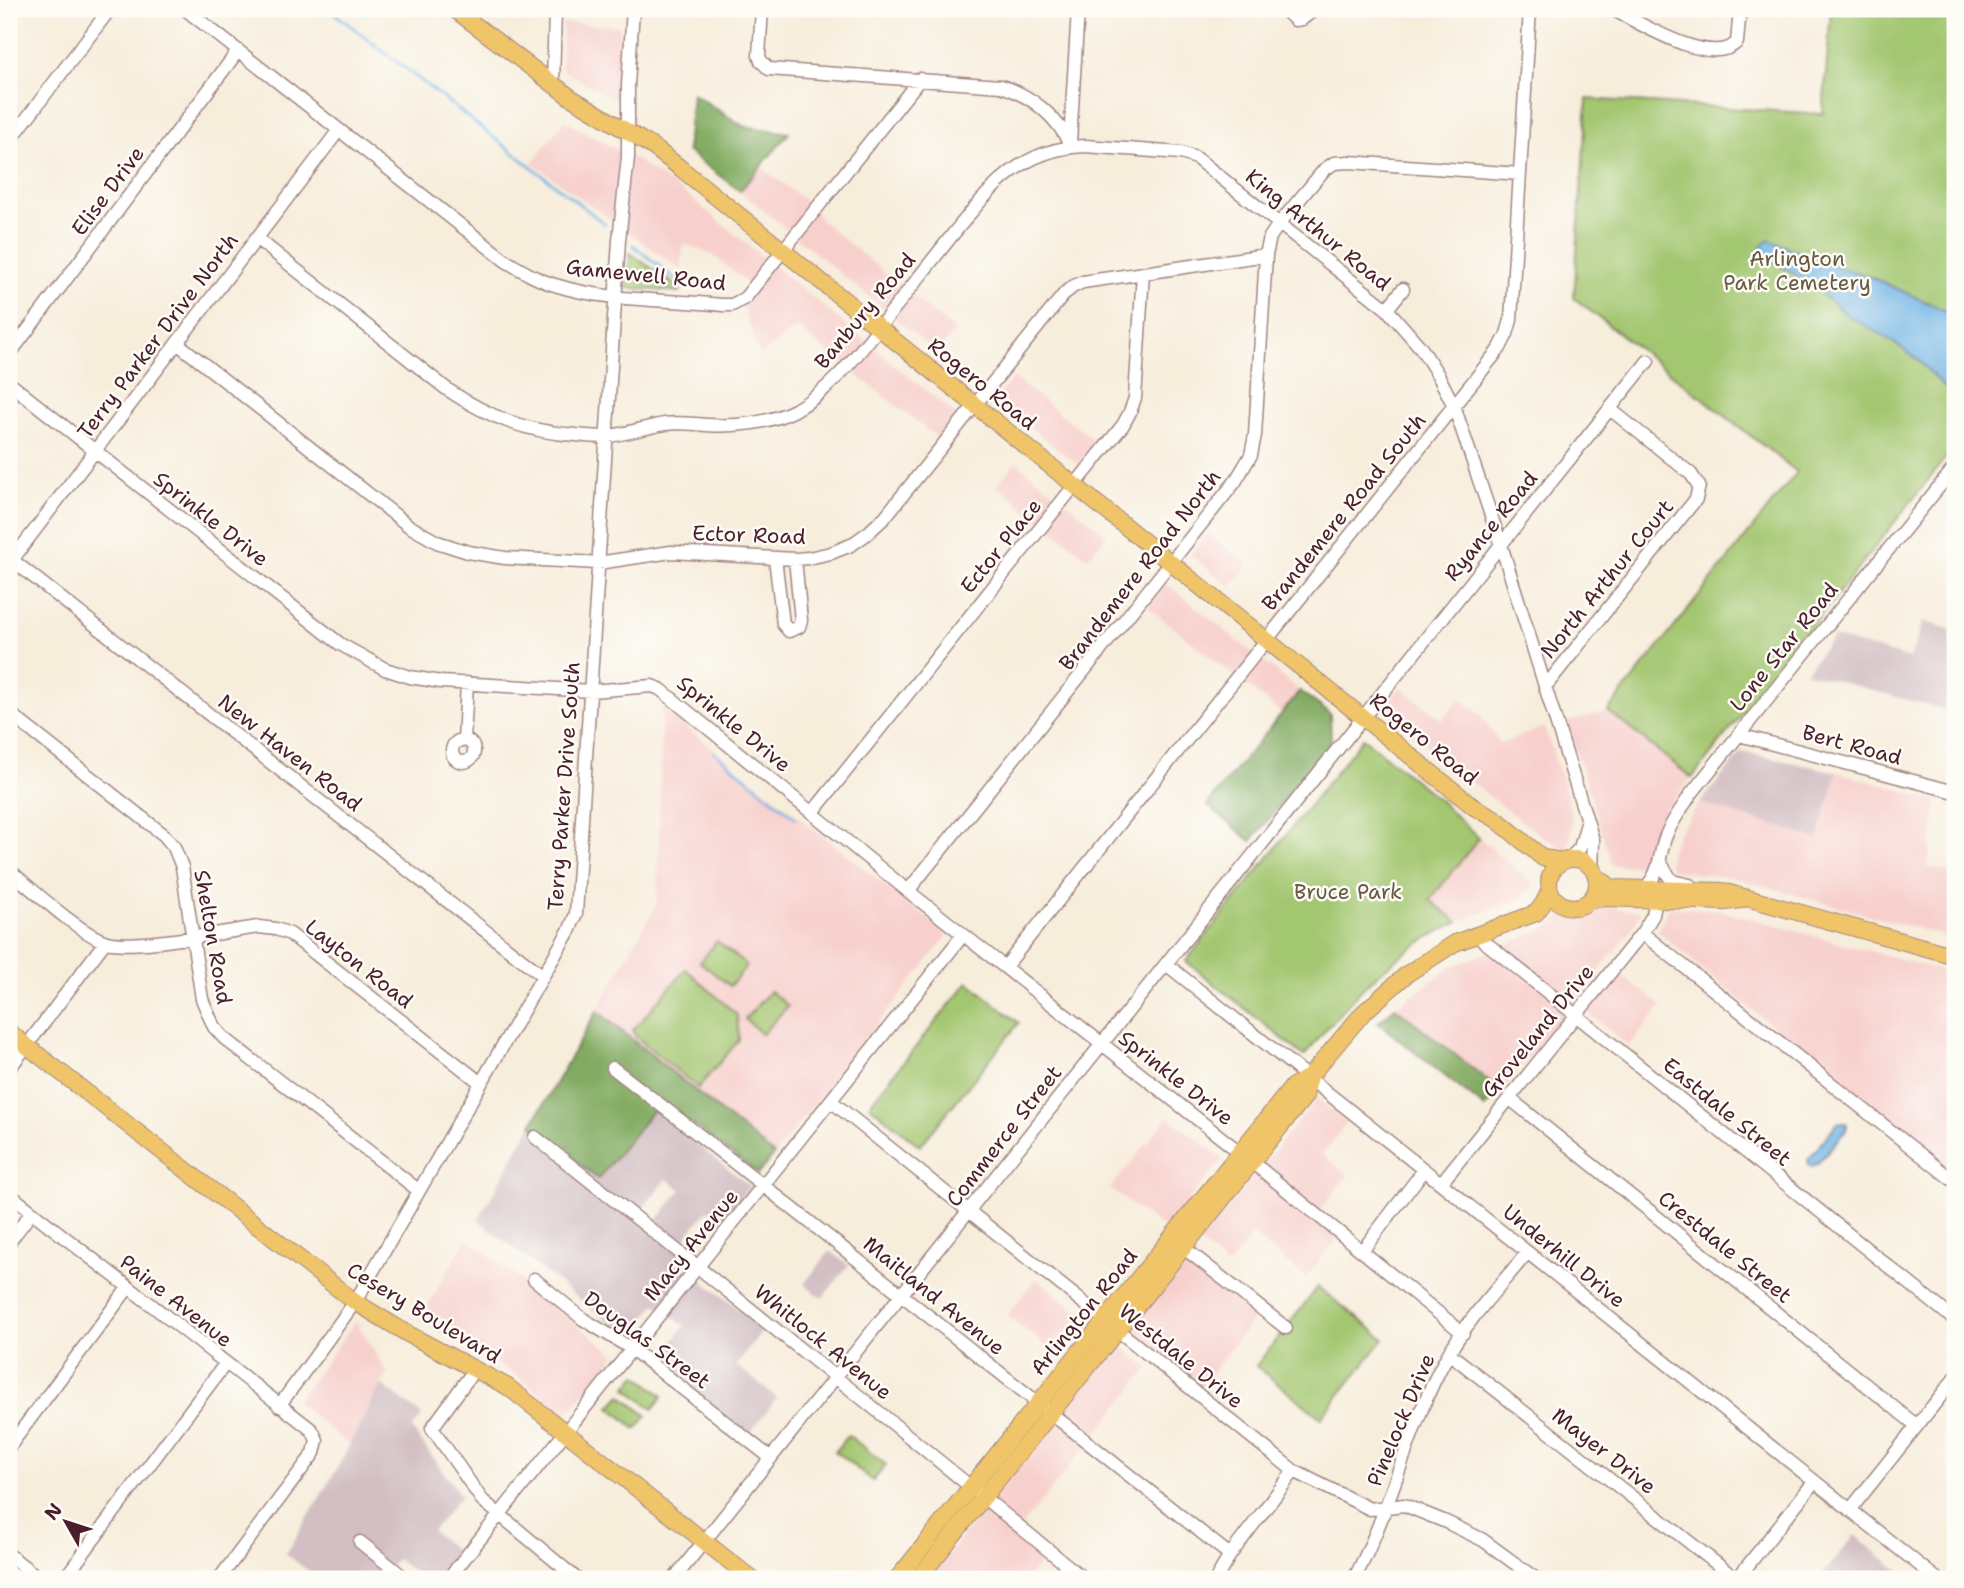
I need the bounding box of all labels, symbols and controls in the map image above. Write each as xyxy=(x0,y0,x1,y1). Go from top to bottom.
street label: Elise Drive xyxy=(65,141,151,241)
street label: King Arthur Road xyxy=(1240,163,1396,297)
street label: Terry Parker Drive North xyxy=(71,227,245,445)
park label: Arlington Park Cemetery xyxy=(1723,245,1871,297)
street label: Banbury Road xyxy=(808,247,922,375)
street label: Gamewell Road xyxy=(565,253,727,297)
street label: Rogero Road xyxy=(922,332,1042,436)
street label: Brandemere Road South xyxy=(1255,407,1433,617)
street label: Brandemere Road North xyxy=(1053,464,1227,676)
street label: Sprinkle Drive xyxy=(148,465,274,573)
street label: Ryance Road xyxy=(1438,465,1544,587)
street label: Ector Place xyxy=(954,493,1048,599)
street label: North Arthur Court xyxy=(1534,494,1680,664)
street label: Ector Road xyxy=(692,519,806,551)
street label: Lone Star Road xyxy=(1723,577,1845,717)
street label: Terry Parker Drive South xyxy=(541,661,587,911)
street label: Sprinkle Drive xyxy=(671,669,797,779)
street label: Rogero Road xyxy=(1364,687,1484,791)
street label: New Haven Road xyxy=(212,688,368,818)
street label: Bert Road xyxy=(1799,718,1905,772)
street label: Shelton Road xyxy=(187,868,239,1006)
park label: Bruce Park xyxy=(1294,878,1402,906)
street label: Layton Road xyxy=(299,913,419,1015)
street label: Groveland Drive xyxy=(1476,958,1600,1104)
street label: Sprinkle Drive xyxy=(1113,1024,1239,1132)
street label: Eastdale Street xyxy=(1657,1052,1797,1172)
street label: Commerce Street xyxy=(940,1059,1068,1213)
street label: Macy Avenue xyxy=(637,1183,745,1307)
street label: Crestdale Street xyxy=(1652,1184,1798,1310)
street label: Underhill Drive xyxy=(1497,1198,1631,1314)
street label: Maitland Avenue xyxy=(857,1230,1011,1362)
street label: Arlington Road xyxy=(1024,1243,1144,1381)
street label: Paine Avenue xyxy=(114,1248,238,1354)
street label: Cesery Boulevard xyxy=(342,1256,506,1370)
street label: Whitlock Avenue xyxy=(748,1278,898,1406)
street label: Douglas Street xyxy=(578,1285,716,1395)
street label: Westdale Drive xyxy=(1113,1297,1249,1415)
street label: Pinelock Drive xyxy=(1360,1349,1442,1491)
street label: Mayer Drive xyxy=(1546,1402,1662,1500)
north arrow xyxy=(32,1486,102,1556)
text: N xyxy=(39,1498,68,1525)

